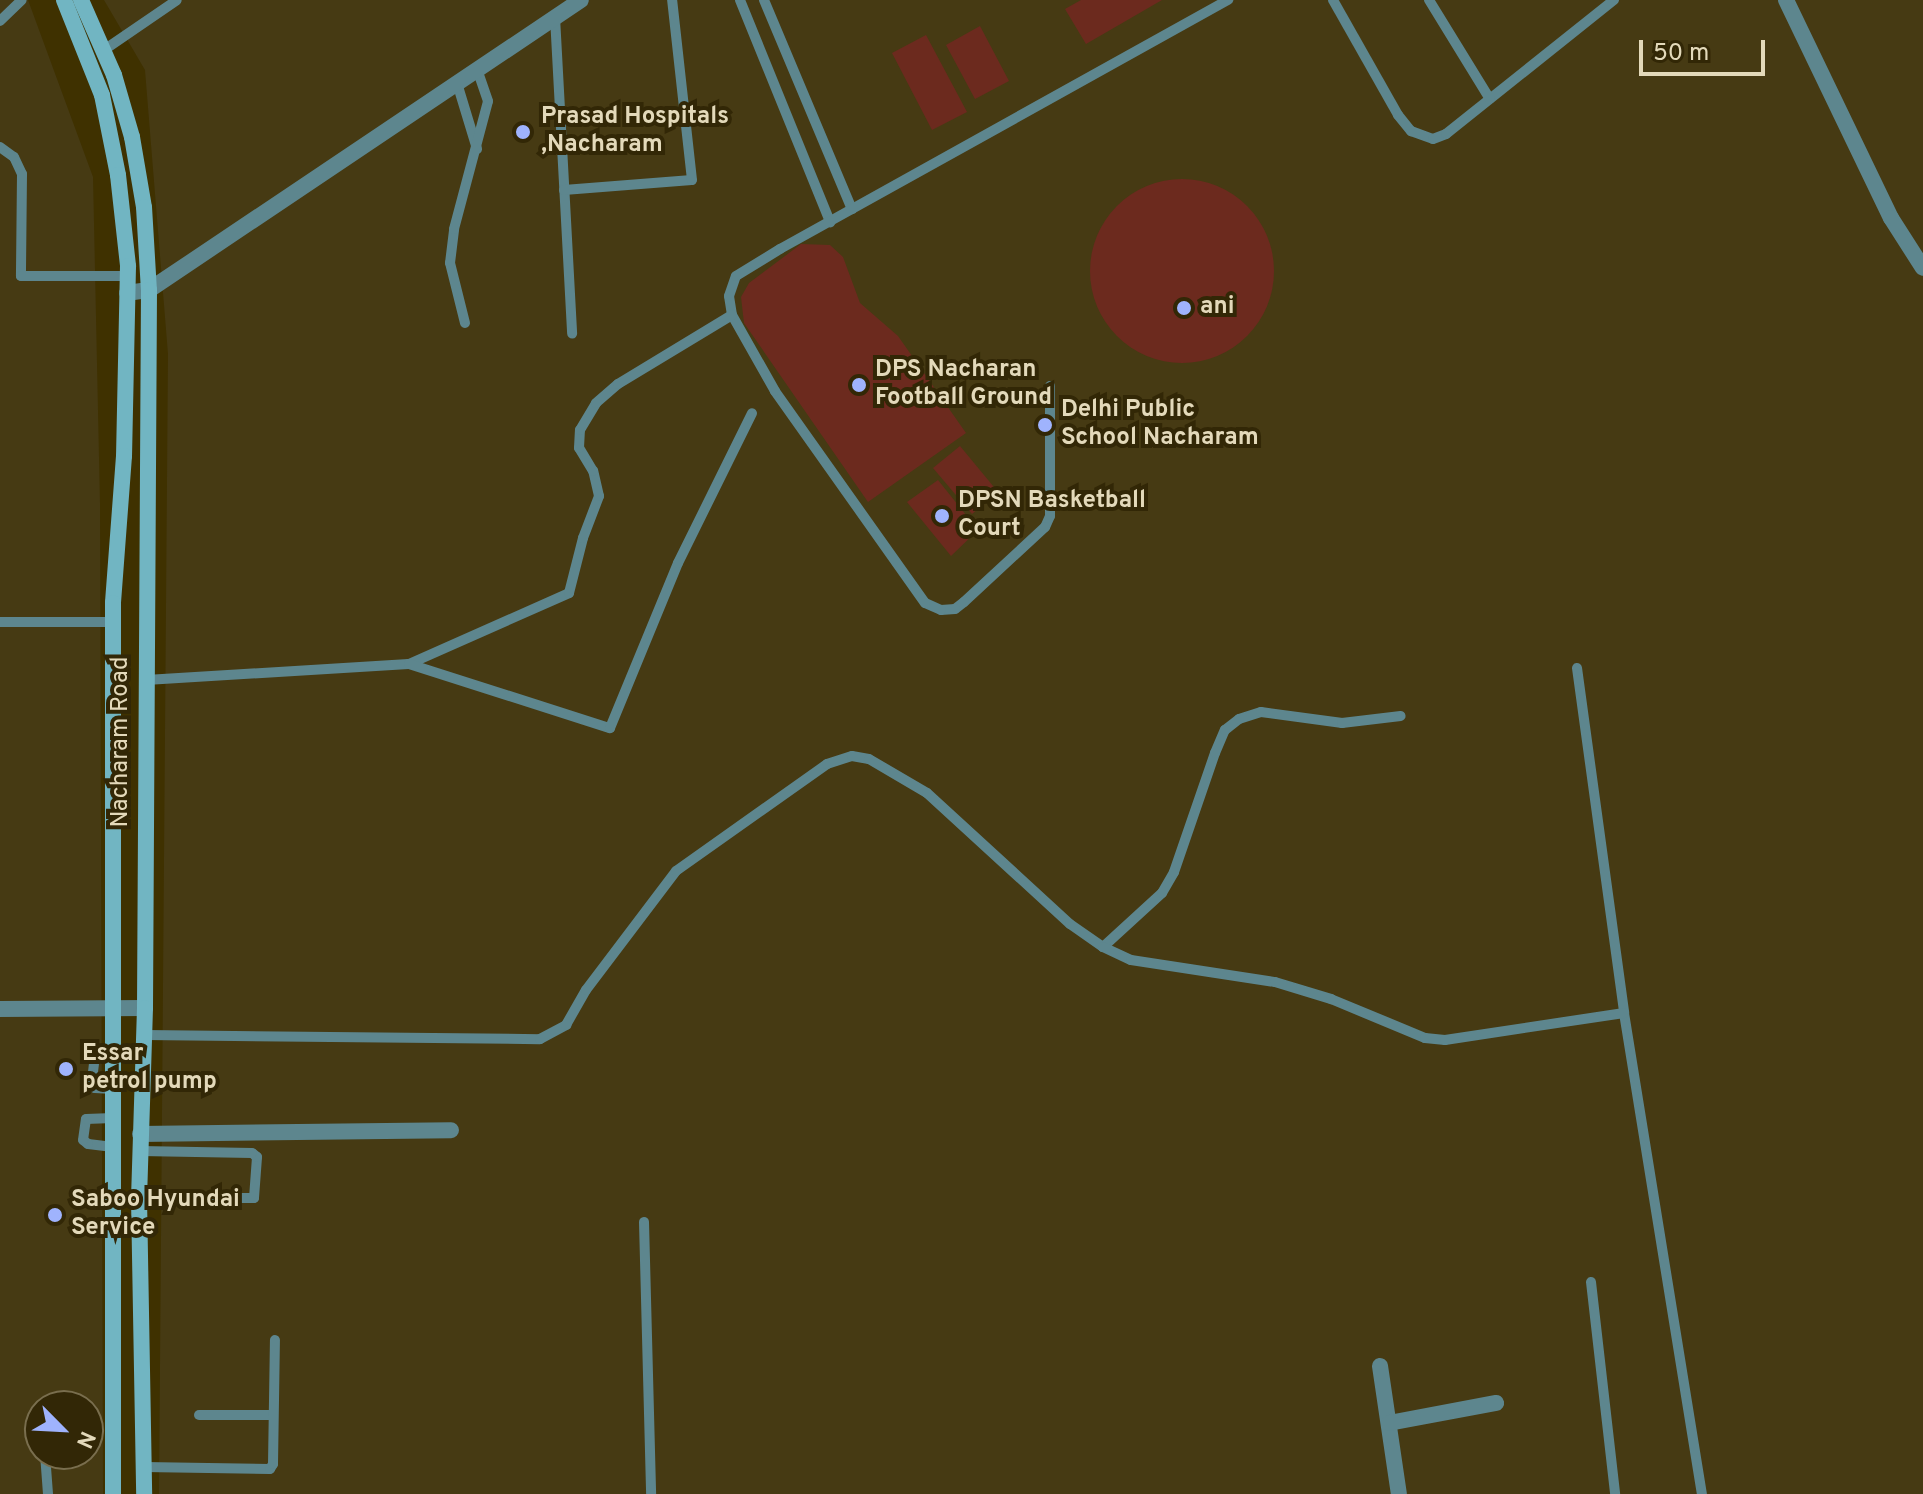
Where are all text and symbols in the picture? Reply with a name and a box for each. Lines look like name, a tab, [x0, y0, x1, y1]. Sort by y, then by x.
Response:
scale bar	[1643, 24, 1769, 74]
text: 50 m	[1653, 39, 1709, 69]
place label: Prasad Hospitals ,Nacharam	[541, 104, 729, 160]
marker: Prasad Hospitals ,Nacharam	[512, 121, 534, 143]
place label: ani	[1200, 294, 1235, 322]
marker: ani	[1175, 299, 1193, 317]
place label: DPS Nacharan Football Ground	[875, 357, 1052, 413]
marker: DPS Nacharan Football Ground	[850, 376, 868, 394]
place label: Delhi Public School Nacharam	[1061, 397, 1259, 453]
marker: Delhi Public School Nacharam	[1036, 416, 1054, 434]
place label: DPSN Basketball Court	[958, 488, 1146, 544]
marker: DPSN Basketball Court	[933, 507, 951, 525]
street label: Nacharam Road	[108, 656, 136, 828]
place label: Essar petrol pump	[82, 1041, 217, 1097]
marker: Essar petrol pump	[57, 1060, 75, 1078]
place label: Saboo Hyundai Service	[71, 1187, 240, 1243]
marker: Saboo Hyundai Service	[46, 1206, 64, 1224]
north arrow	[24, 1390, 104, 1470]
text: N	[69, 1426, 100, 1452]

